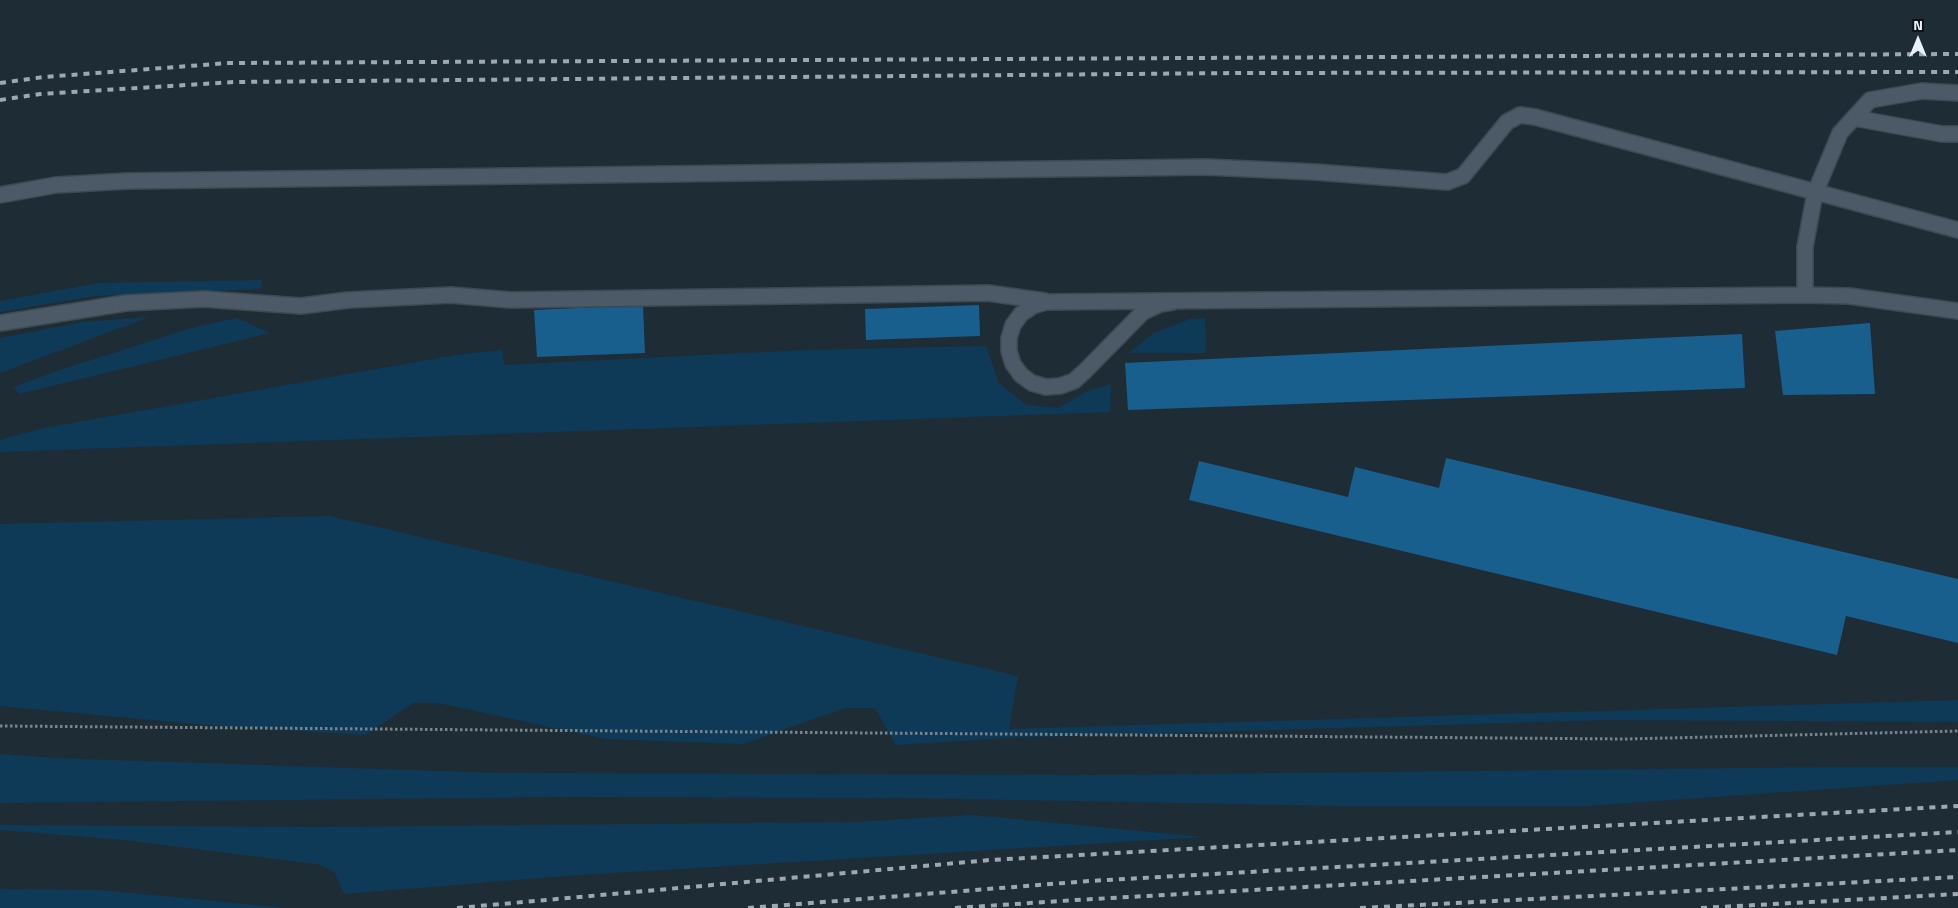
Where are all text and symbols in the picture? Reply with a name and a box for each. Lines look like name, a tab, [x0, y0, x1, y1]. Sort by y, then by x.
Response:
text: N	[1913, 14, 1923, 35]
north arrow	[1893, 15, 1943, 65]

